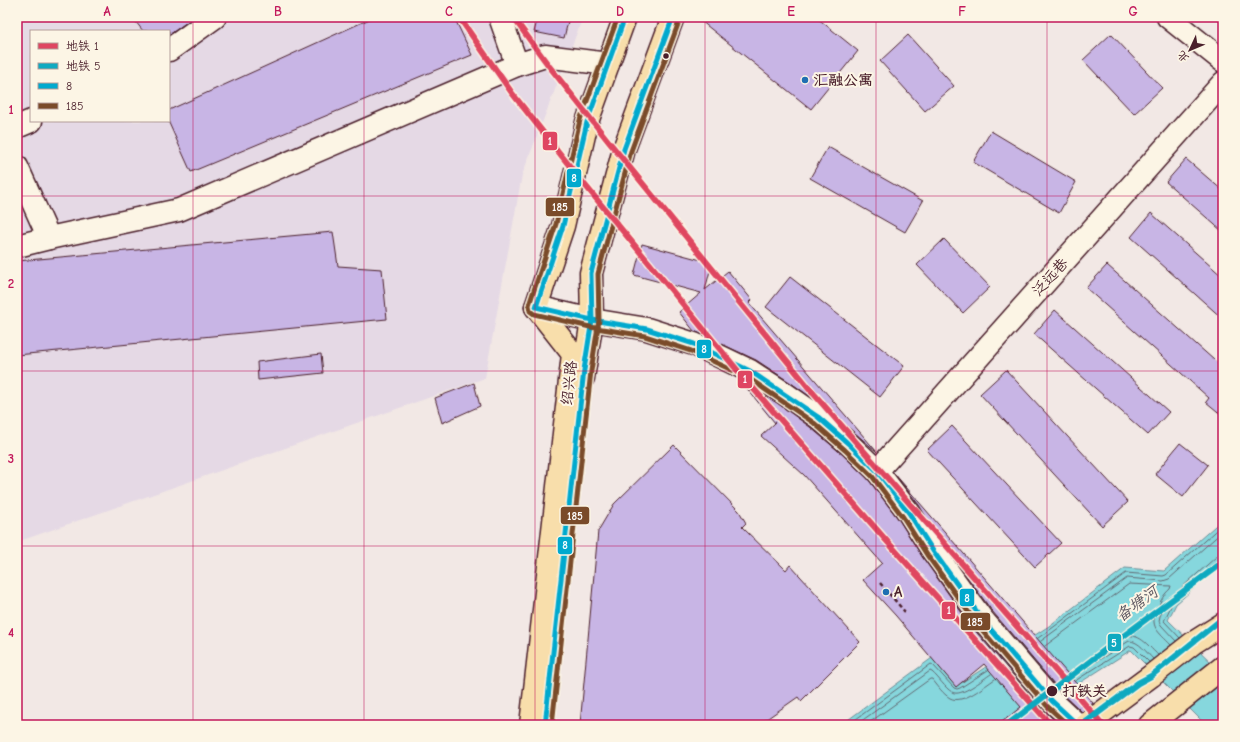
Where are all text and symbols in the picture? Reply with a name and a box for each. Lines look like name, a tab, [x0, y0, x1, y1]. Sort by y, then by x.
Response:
text: A	[103, 4, 111, 19]
text: B	[274, 4, 282, 19]
text: C	[445, 4, 453, 19]
text: D	[616, 4, 624, 19]
text: E	[787, 4, 795, 19]
text: F	[958, 4, 966, 19]
text: G	[1128, 4, 1138, 19]
legend	[30, 30, 170, 122]
north arrow	[1170, 30, 1210, 70]
text: 地铁 1	[66, 39, 99, 53]
text: 北	[1175, 48, 1192, 65]
unlabelled marker	[661, 51, 671, 61]
text: 地铁 5	[66, 59, 101, 73]
place label: 汇融公寓	[813, 71, 873, 89]
marker: 汇融公寓	[800, 75, 810, 85]
text: 8	[66, 79, 72, 93]
text: 185	[66, 99, 83, 113]
text: 1	[8, 102, 14, 117]
line badge: 1	[542, 131, 558, 151]
text: 1	[548, 135, 552, 148]
line badge: 8	[566, 168, 582, 188]
text: 8	[571, 172, 577, 185]
line badge: 185	[545, 197, 575, 217]
text: 185	[552, 201, 568, 214]
street label: 泛远巷	[1028, 254, 1072, 300]
text: 2	[8, 276, 14, 291]
line badge: 8	[696, 339, 712, 359]
text: 8	[701, 343, 707, 356]
street label: 绍兴路	[558, 360, 580, 406]
line badge: 1	[737, 370, 753, 389]
text: 1	[743, 373, 747, 386]
text: 3	[8, 451, 14, 466]
line badge: 185	[560, 506, 590, 525]
text: 185	[567, 510, 583, 523]
line badge: 8	[557, 536, 573, 555]
text: 8	[562, 539, 568, 552]
water label: 备塘河	[1112, 581, 1164, 625]
place label: A	[894, 583, 903, 601]
marker: A	[881, 587, 891, 597]
line badge: 8	[959, 588, 975, 607]
text: 8	[964, 592, 970, 605]
line badge: 1	[941, 601, 956, 620]
text: 1	[947, 604, 951, 617]
line badge: 185	[960, 612, 991, 631]
text: 185	[967, 616, 983, 629]
text: 4	[8, 625, 14, 640]
line badge: 5	[1107, 633, 1122, 652]
text: 5	[1111, 637, 1117, 650]
place label: 打铁关	[1062, 682, 1107, 700]
marker: 打铁关	[1045, 684, 1059, 698]

